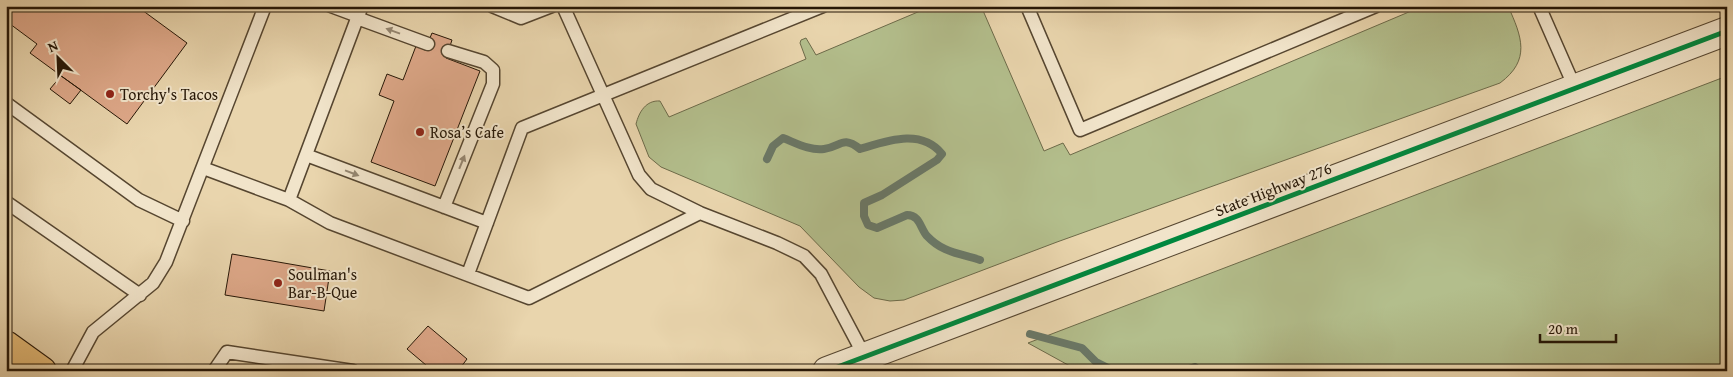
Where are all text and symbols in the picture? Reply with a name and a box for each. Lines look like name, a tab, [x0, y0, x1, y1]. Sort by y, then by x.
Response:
one-way arrow	[385, 27, 400, 34]
north arrow	[32, 32, 82, 82]
text: N	[44, 35, 62, 57]
place label: Torchy's Tacos	[120, 82, 218, 106]
marker: Torchy's Tacos	[104, 88, 116, 100]
place label: Rosa’s Cafe	[430, 120, 504, 144]
marker: Rosa’s Cafe	[414, 126, 426, 138]
one-way arrow	[458, 154, 466, 169]
street label: State Highway 276	[1211, 156, 1335, 222]
one-way arrow	[345, 169, 359, 177]
place label: Soulman's Bar-B-Que	[288, 262, 357, 304]
marker: Soulman's Bar-B-Que	[272, 277, 284, 289]
scale bar	[1540, 312, 1617, 344]
text: 20 m	[1548, 318, 1579, 339]

